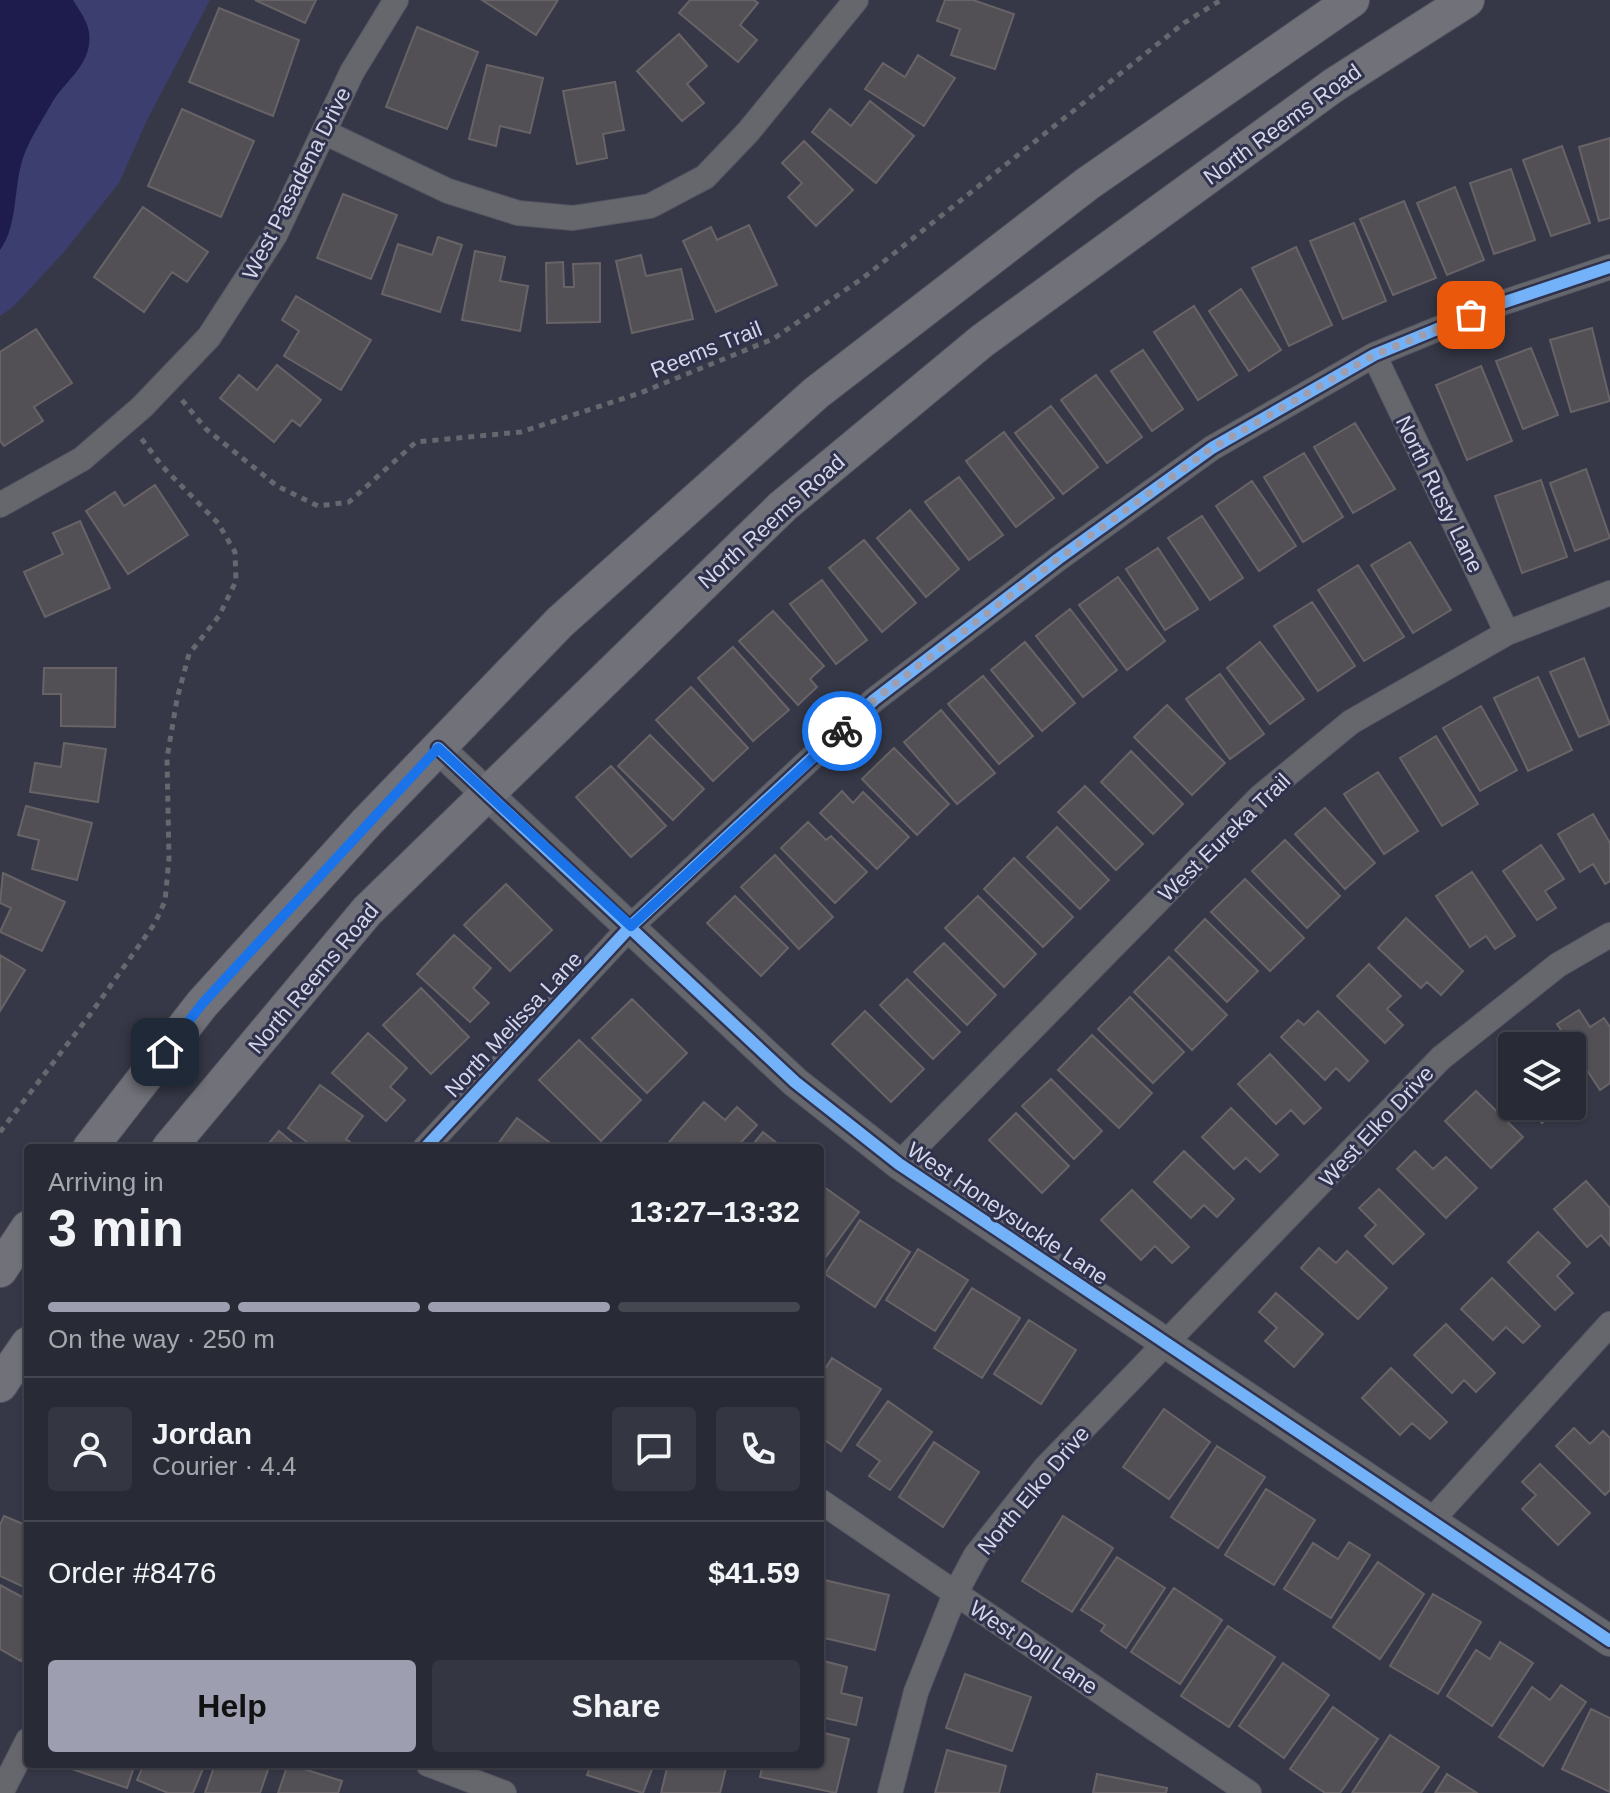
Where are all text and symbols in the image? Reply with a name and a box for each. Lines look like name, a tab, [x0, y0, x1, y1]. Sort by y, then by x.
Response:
street label: North Reems Road	[1199, 59, 1366, 190]
street label: West Pasadena Drive	[237, 83, 356, 284]
pin	[1437, 281, 1505, 349]
icon: bag	[1449, 293, 1493, 337]
street label: Reems Trail	[647, 316, 765, 383]
street label: North Rusty Lane	[1391, 412, 1488, 577]
street label: North Reems Road	[693, 449, 850, 594]
courier	[802, 691, 882, 771]
icon: bike	[820, 709, 864, 753]
street label: West Eureka Trail	[1153, 768, 1295, 907]
street label: North Reems Road	[243, 898, 383, 1058]
street label: North Melissa Lane	[440, 947, 587, 1102]
pin	[131, 1018, 199, 1086]
icon: home	[143, 1030, 187, 1074]
map controls	[1498, 1032, 1586, 1120]
button: layers	[1498, 1032, 1586, 1120]
street label: West Elko Drive	[1314, 1061, 1439, 1192]
street label: West Honeysuckle Lane	[903, 1137, 1113, 1290]
text: Arriving in	[48, 1167, 164, 1197]
text: 13:27–13:32	[630, 1195, 800, 1228]
text: 3 min	[48, 1199, 184, 1257]
text: On the way · 250 m	[48, 1324, 275, 1354]
button: person	[48, 1407, 132, 1491]
button: chat	[612, 1407, 696, 1491]
button: phone	[716, 1407, 800, 1491]
text: Jordan	[152, 1417, 252, 1450]
street label: North Elko Drive	[972, 1421, 1094, 1560]
text: Courier · 4.4	[152, 1451, 297, 1481]
text: Order #8476	[48, 1556, 216, 1589]
text: $41.59	[708, 1556, 800, 1589]
street label: West Doll Lane	[965, 1595, 1102, 1699]
button: Help	[48, 1660, 416, 1752]
button: Share	[432, 1660, 800, 1752]

